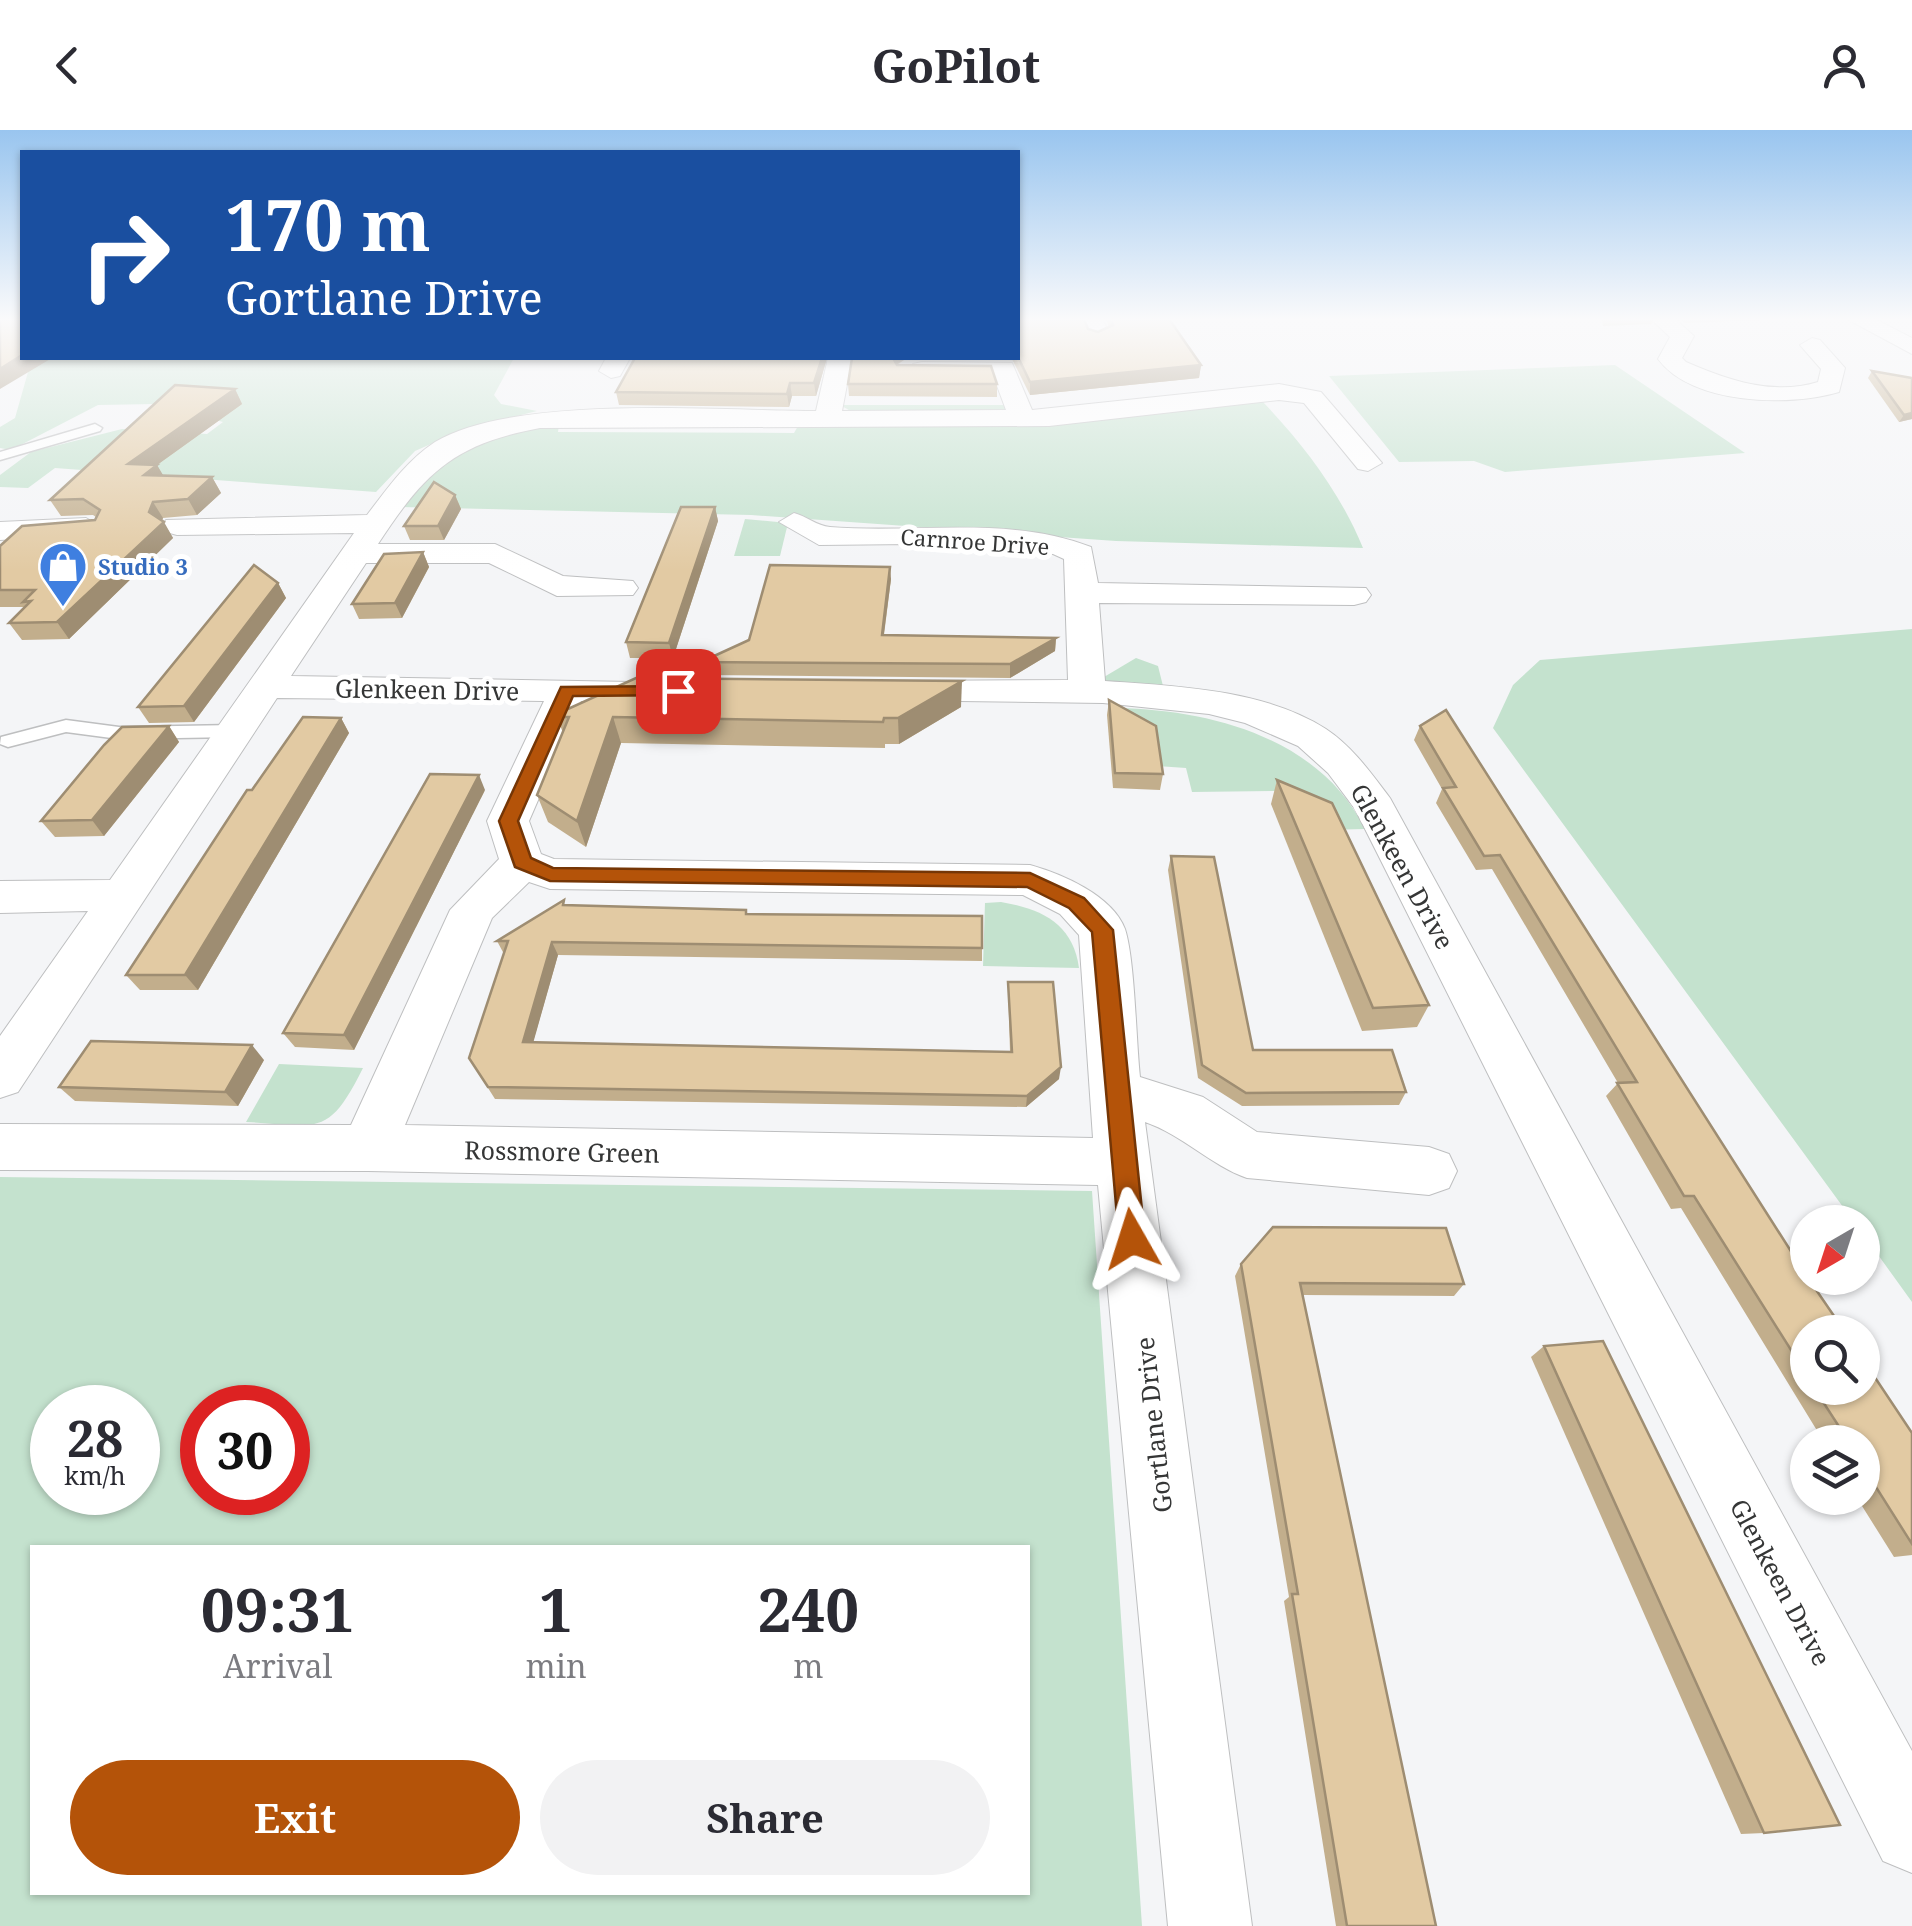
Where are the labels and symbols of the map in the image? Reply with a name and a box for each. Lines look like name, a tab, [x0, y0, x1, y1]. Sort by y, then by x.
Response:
street label: Carnroe Drive	[900, 521, 1050, 561]
shop icon: Studio 3	[37, 540, 89, 608]
place label: Studio 3	[98, 551, 188, 581]
pin	[636, 649, 721, 734]
street label: Glenkeen Drive	[335, 670, 519, 708]
street label: Glenkeen Drive	[1343, 777, 1463, 955]
street label: Rossmore Green	[464, 1132, 660, 1170]
position arrow	[1080, 1187, 1184, 1291]
north arrow	[1790, 1205, 1880, 1295]
street label: Gortlane Drive	[1127, 1335, 1179, 1515]
speed limit sign: 30	[180, 1385, 310, 1515]
street label: Glenkeen Drive	[1723, 1493, 1839, 1671]

